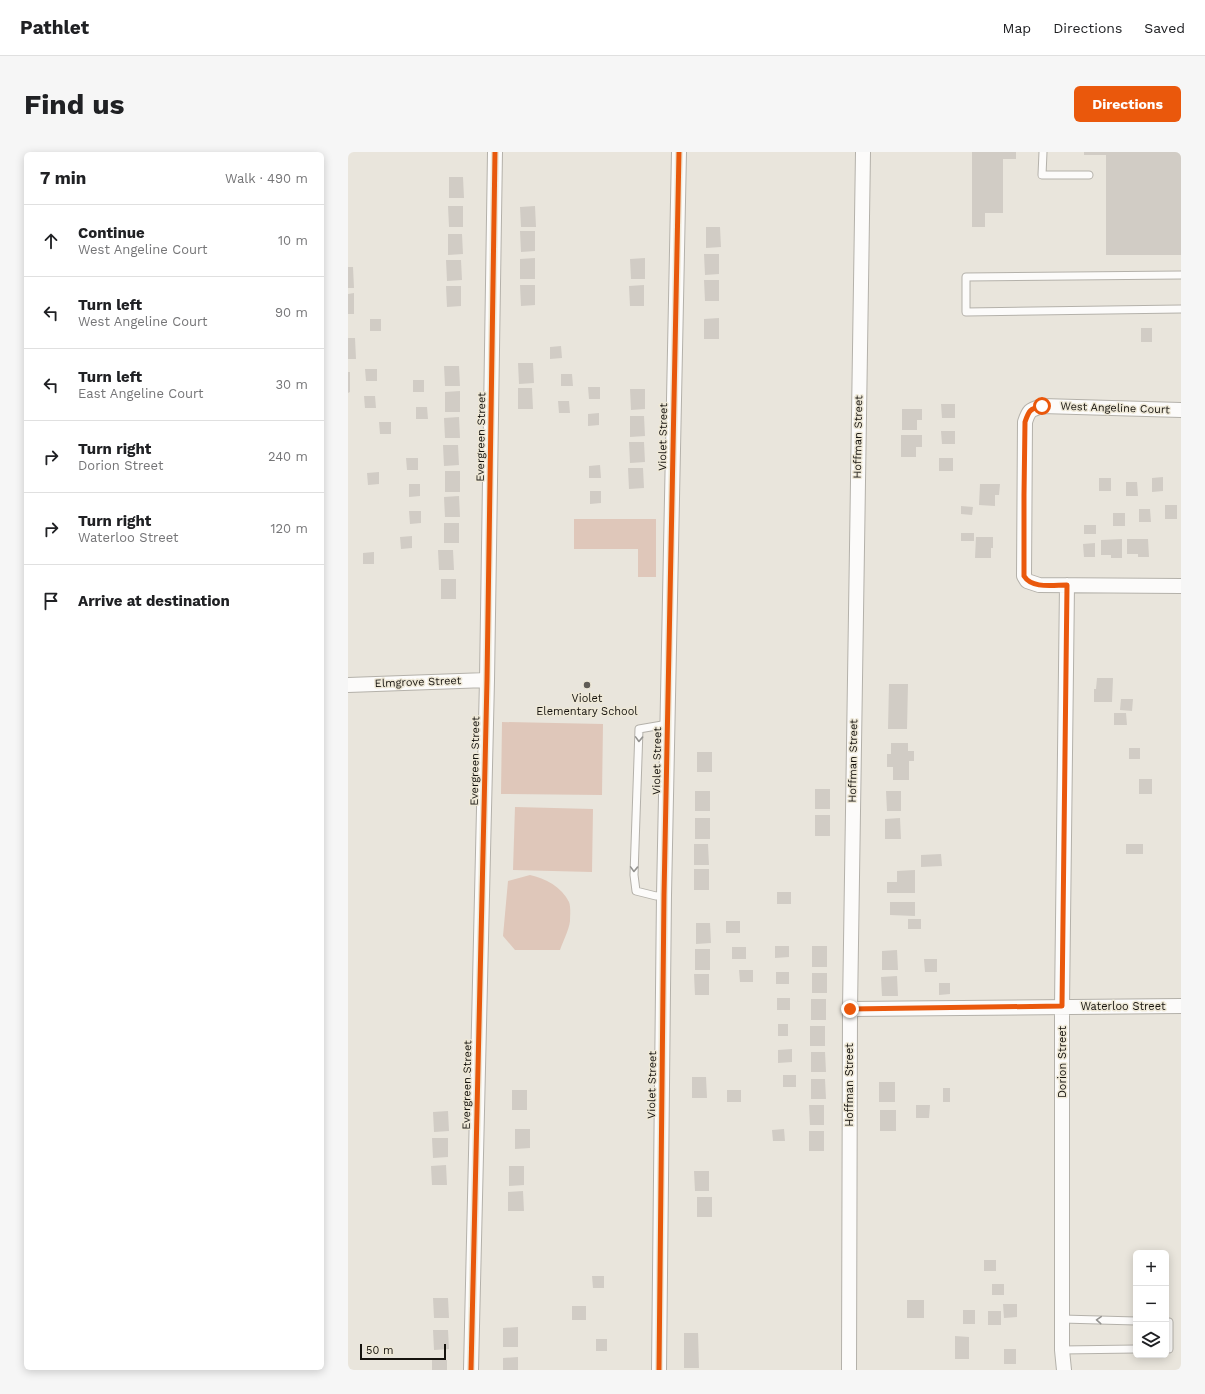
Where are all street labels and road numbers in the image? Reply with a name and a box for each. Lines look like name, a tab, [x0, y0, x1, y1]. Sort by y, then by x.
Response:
street label: Evergreen Street	[474, 392, 488, 482]
street label: Hoffman Street	[851, 395, 865, 479]
street label: West Angeline Court	[1060, 400, 1170, 416]
street label: Violet Street	[656, 403, 670, 471]
street label: Elmgrove Street	[375, 674, 462, 690]
street label: Evergreen Street	[468, 716, 482, 806]
street label: Hoffman Street	[846, 719, 860, 803]
street label: Violet Street	[650, 727, 664, 795]
street label: Waterloo Street	[1080, 1000, 1166, 1013]
street label: Dorion Street	[1056, 1026, 1069, 1098]
street label: Evergreen Street	[460, 1040, 474, 1130]
street label: Hoffman Street	[843, 1043, 856, 1127]
street label: Violet Street	[645, 1051, 659, 1119]

